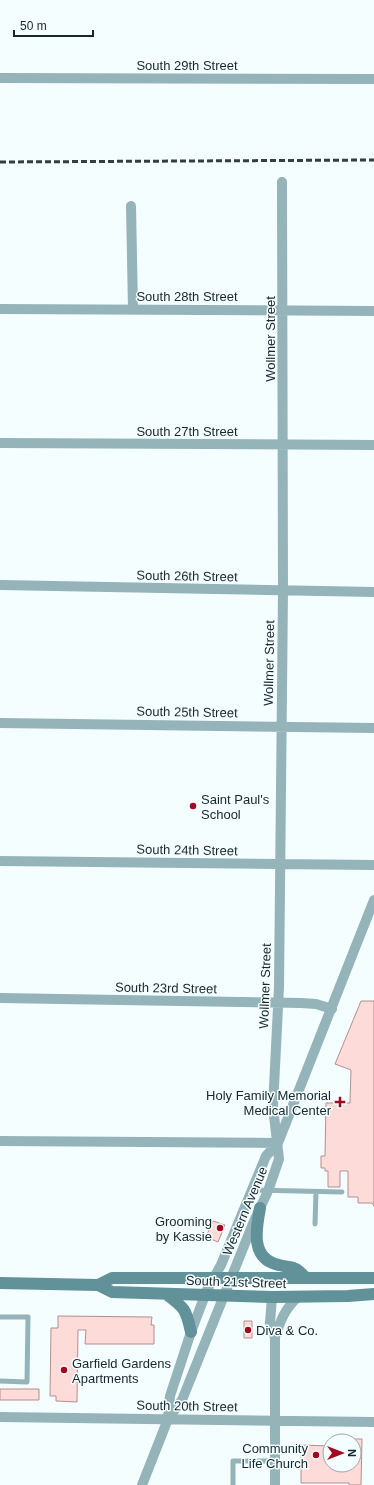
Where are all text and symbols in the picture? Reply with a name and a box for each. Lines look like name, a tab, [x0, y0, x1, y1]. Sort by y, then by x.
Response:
scale bar	[14, 12, 93, 38]
text: 50 m	[20, 19, 47, 33]
street label: South 29th Street	[136, 58, 238, 73]
street label: South 28th Street	[136, 289, 238, 304]
street label: Wollmer Street	[263, 296, 278, 382]
street label: South 27th Street	[136, 424, 238, 439]
street label: South 26th Street	[136, 568, 238, 584]
street label: Wollmer Street	[261, 620, 277, 706]
street label: South 25th Street	[136, 704, 238, 720]
place label: Saint Paul's School	[201, 792, 270, 822]
marker: Saint Paul's School	[188, 801, 198, 811]
street label: South 24th Street	[136, 842, 238, 858]
street label: Wollmer Street	[256, 943, 274, 1029]
street label: South 23rd Street	[115, 980, 217, 996]
place label: Holy Family Memorial Medical Center	[206, 1088, 332, 1118]
marker: Holy Family Memorial Medical Center	[334, 1096, 346, 1108]
street label: Western Avenue	[220, 1164, 270, 1258]
place label: Grooming by Kassie	[155, 1214, 212, 1244]
marker: Grooming by Kassie	[215, 1223, 225, 1233]
street label: South 21st Street	[186, 1273, 287, 1291]
place label: Diva & Co.	[256, 1323, 318, 1338]
marker: Diva & Co.	[243, 1325, 253, 1335]
place label: Garfield Gardens Apartments	[72, 1356, 171, 1386]
marker: Garfield Gardens Apartments	[59, 1365, 69, 1375]
street label: South 20th Street	[136, 1398, 238, 1414]
north arrow	[322, 1433, 362, 1473]
place label: Community Life Church	[242, 1441, 308, 1471]
text: N	[346, 1449, 358, 1457]
marker: Community Life Church	[311, 1450, 321, 1460]

